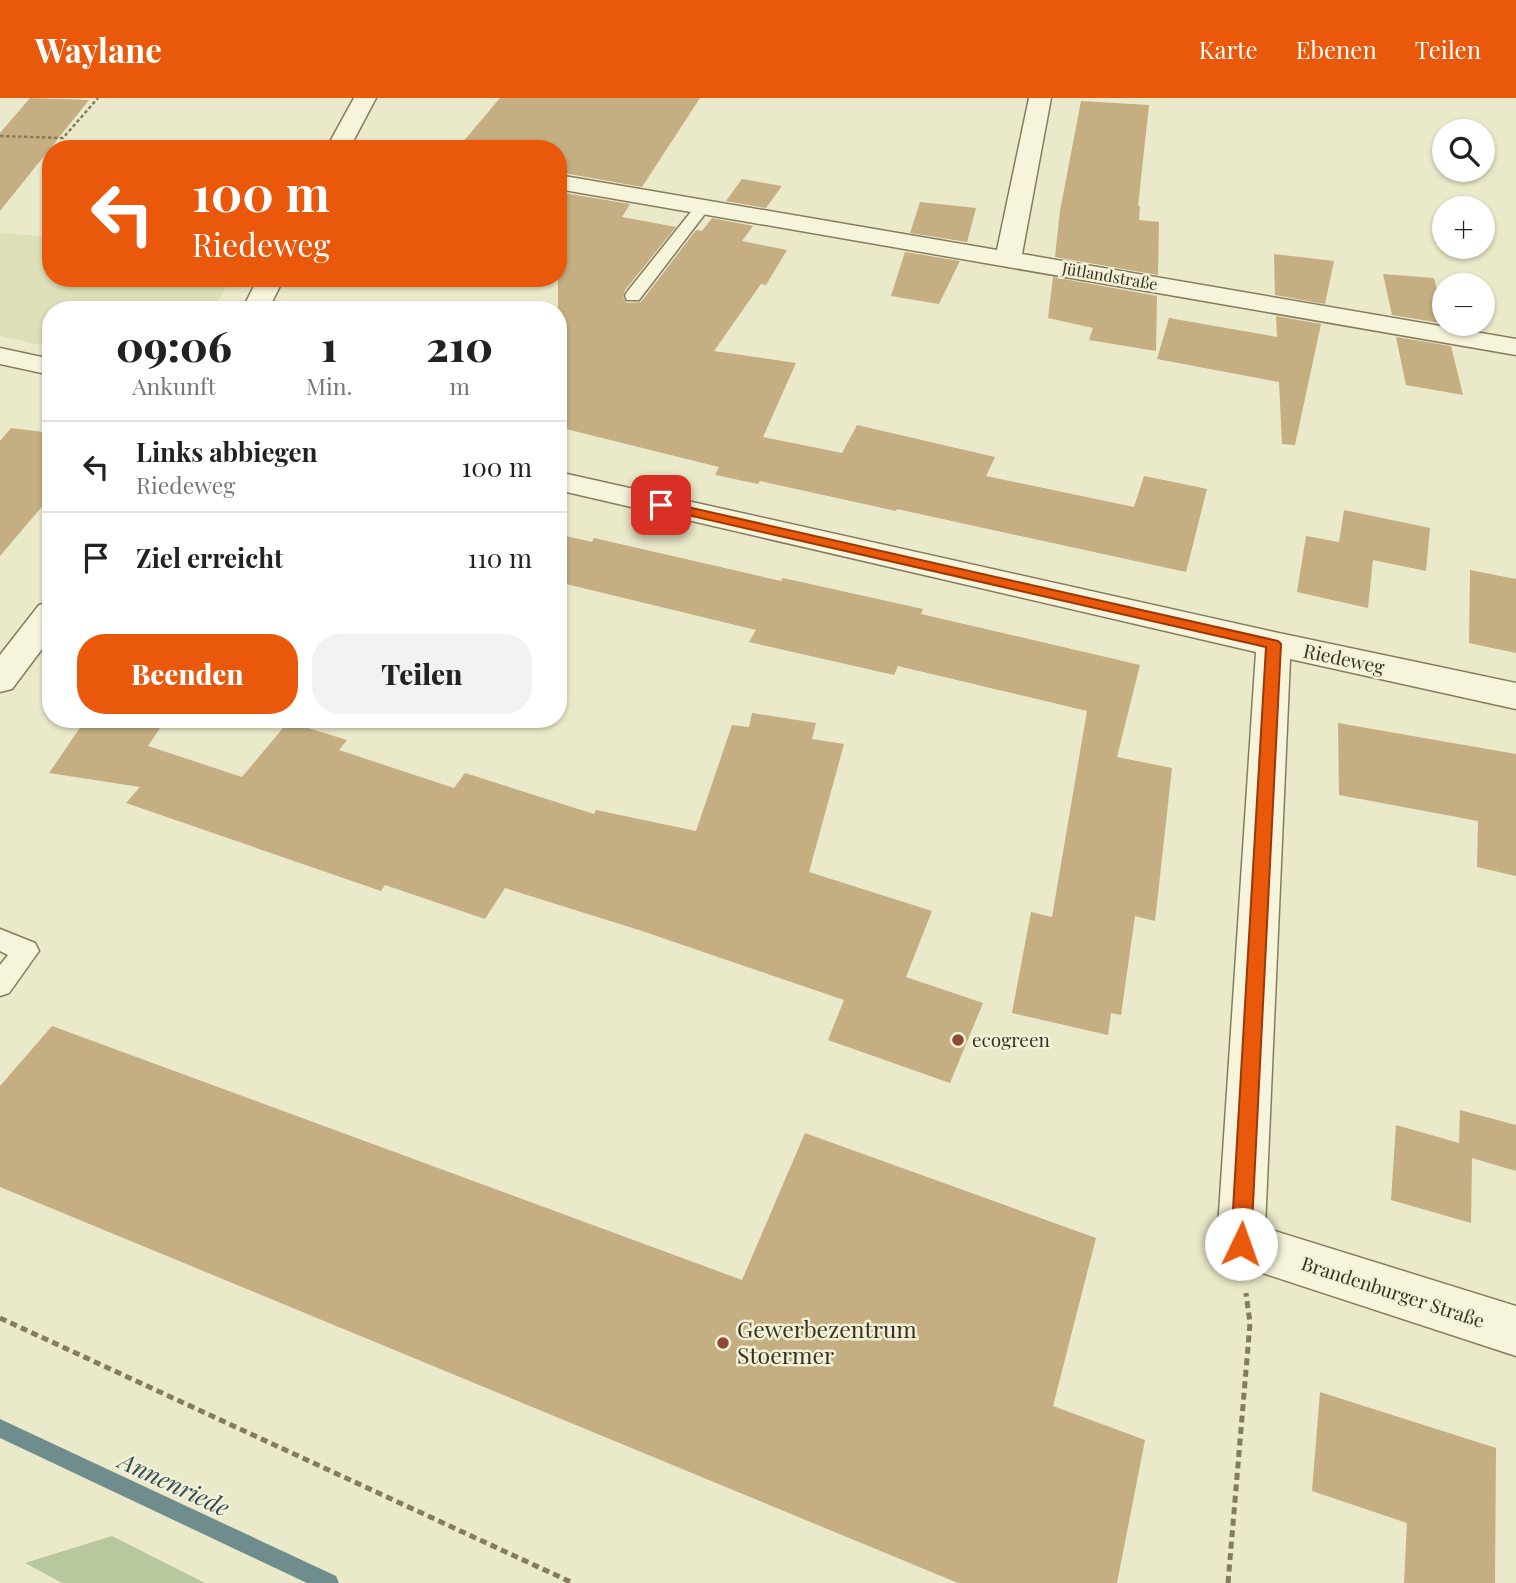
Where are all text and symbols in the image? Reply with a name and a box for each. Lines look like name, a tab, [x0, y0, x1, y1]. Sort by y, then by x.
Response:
text: Waylane	[35, 27, 162, 71]
text: Karte	[1199, 33, 1258, 65]
text: Ebenen	[1296, 33, 1377, 65]
text: Teilen	[1415, 33, 1481, 65]
map controls	[1432, 119, 1495, 336]
button: search	[1432, 119, 1495, 182]
text: 100 m	[192, 159, 330, 224]
icon: left	[77, 168, 168, 259]
button: +	[1432, 196, 1495, 259]
text: Riedeweg	[192, 222, 330, 265]
street label: Jütlandstraße	[1060, 257, 1160, 294]
button: −	[1432, 273, 1495, 336]
text: 09:06	[116, 317, 232, 373]
text: 1	[321, 317, 337, 373]
text: 210	[426, 317, 493, 373]
text: Ankunft	[132, 370, 216, 401]
text: Min.	[306, 370, 352, 401]
text: m	[449, 370, 470, 401]
text: Links abbiegen	[136, 434, 317, 469]
icon: left	[77, 448, 115, 486]
text: 100 m	[462, 449, 532, 484]
text: Riedeweg	[136, 469, 235, 500]
pin	[631, 475, 691, 535]
icon: arrive	[642, 486, 680, 524]
icon: arrive	[77, 539, 115, 577]
text: Ziel erreicht	[136, 540, 283, 575]
text: 110 m	[468, 540, 532, 575]
button: Beenden	[77, 634, 298, 714]
button: Teilen	[312, 634, 532, 714]
street label: Riedeweg	[1301, 637, 1387, 679]
place label: ecogreen	[972, 1026, 1051, 1052]
marker: ecogreen	[950, 1032, 966, 1048]
position arrow	[1204, 1207, 1278, 1281]
street label: Brandenburger Straße	[1298, 1249, 1488, 1333]
place label: Gewerbezentrum Stoermer	[737, 1313, 917, 1370]
marker: Gewerbezentrum Stoermer	[715, 1335, 731, 1351]
water label: Annenriede	[112, 1442, 235, 1523]

